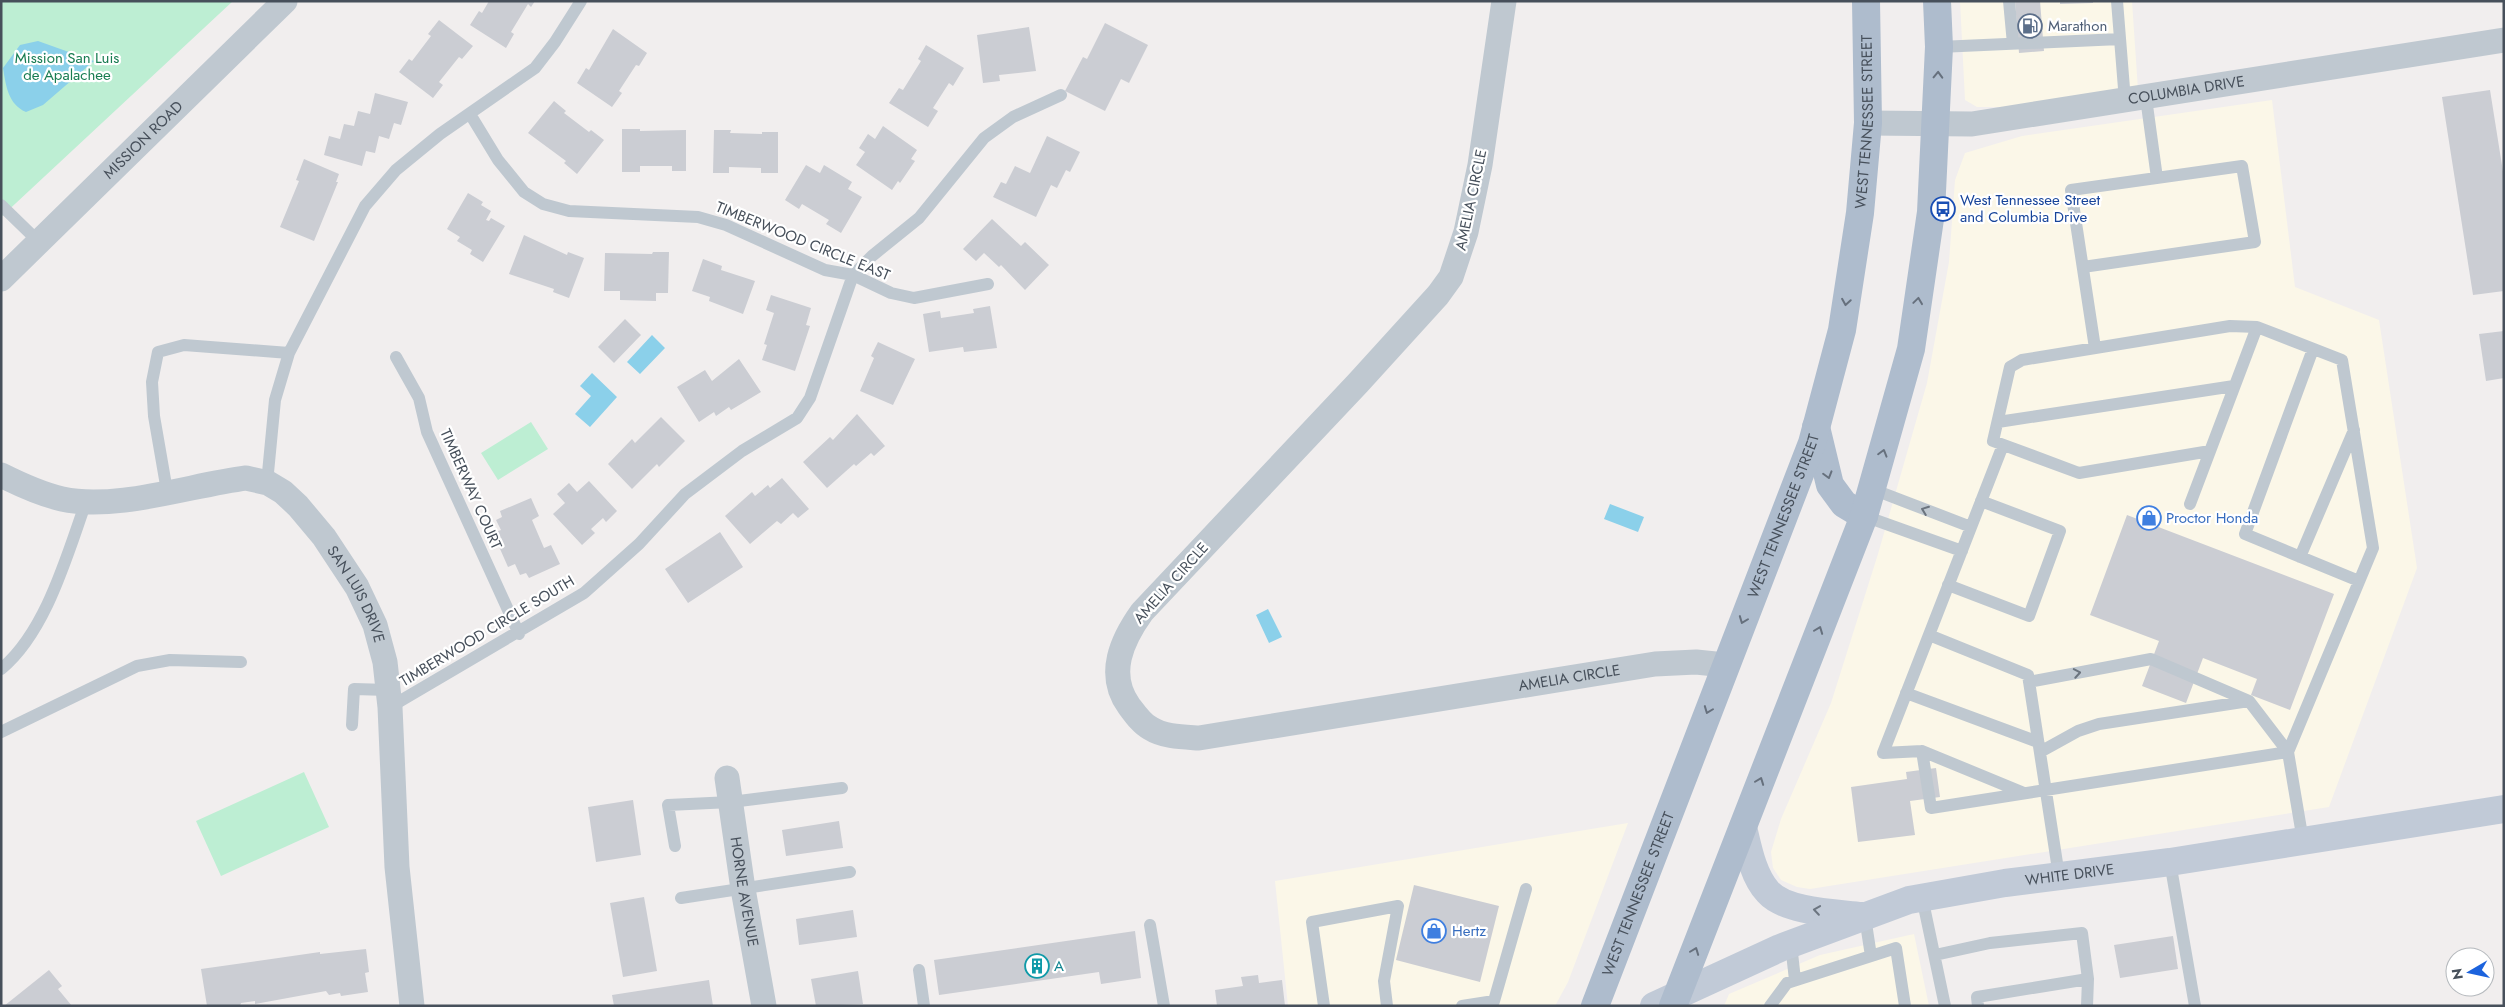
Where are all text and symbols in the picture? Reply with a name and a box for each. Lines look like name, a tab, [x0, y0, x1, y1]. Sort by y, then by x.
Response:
fuel station icon: Marathon	[2017, 13, 2043, 39]
place label: Marathon	[2048, 15, 2107, 37]
street label: WEST TENNESSEE STREET	[1849, 35, 1879, 210]
park label: Mission San Luis de Apalachee	[15, 47, 119, 86]
street label: COLUMBIA DRIVE	[2127, 70, 2246, 110]
one-way arrow	[1933, 71, 1944, 79]
street label: MISSION ROAD	[98, 96, 188, 184]
street label: AMELIA CIRCLE	[1450, 147, 1492, 253]
place label: West Tennessee Street and Columbia Drive	[1960, 189, 2100, 228]
street label: TIMBERWOOD CIRCLE EAST	[712, 196, 894, 286]
bus stop icon: West Tennessee Street and Columbia Drive	[1930, 196, 1956, 222]
one-way arrow	[1912, 296, 1923, 304]
one-way arrow	[1841, 299, 1852, 307]
street label: TIMBERWAY COURT	[435, 425, 507, 553]
street label: WEST TENNESSEE STREET	[1742, 432, 1825, 601]
one-way arrow	[1877, 449, 1887, 457]
one-way arrow	[1822, 470, 1832, 478]
one-way arrow	[1921, 505, 1930, 516]
shop icon: Proctor Honda	[2136, 505, 2162, 531]
place label: Proctor Honda	[2166, 507, 2258, 529]
street label: AMELIA CIRCLE	[1128, 537, 1214, 629]
street label: SAN LUIS DRIVE	[322, 541, 390, 645]
street label: TIMBERWOOD CIRCLE SOUTH	[396, 570, 578, 692]
one-way arrow	[1739, 615, 1749, 624]
one-way arrow	[1813, 626, 1823, 635]
street label: AMELIA CIRCLE	[1517, 659, 1622, 697]
one-way arrow	[2073, 668, 2081, 679]
one-way arrow	[1704, 706, 1714, 714]
one-way arrow	[1755, 778, 1765, 786]
street label: WEST TENNESSEE STREET	[1597, 809, 1680, 979]
street label: HORNE AVENUE	[725, 835, 764, 949]
street label: WHITE DRIVE	[2024, 858, 2115, 891]
one-way arrow	[1812, 905, 1820, 916]
shop icon: Hertz	[1421, 918, 1447, 944]
place label: Hertz	[1452, 920, 1486, 942]
one-way arrow	[1689, 947, 1699, 955]
north arrow	[2445, 947, 2495, 997]
building icon: A	[1024, 953, 1050, 979]
place label: A	[1054, 955, 1064, 977]
text: N	[2446, 967, 2468, 981]

